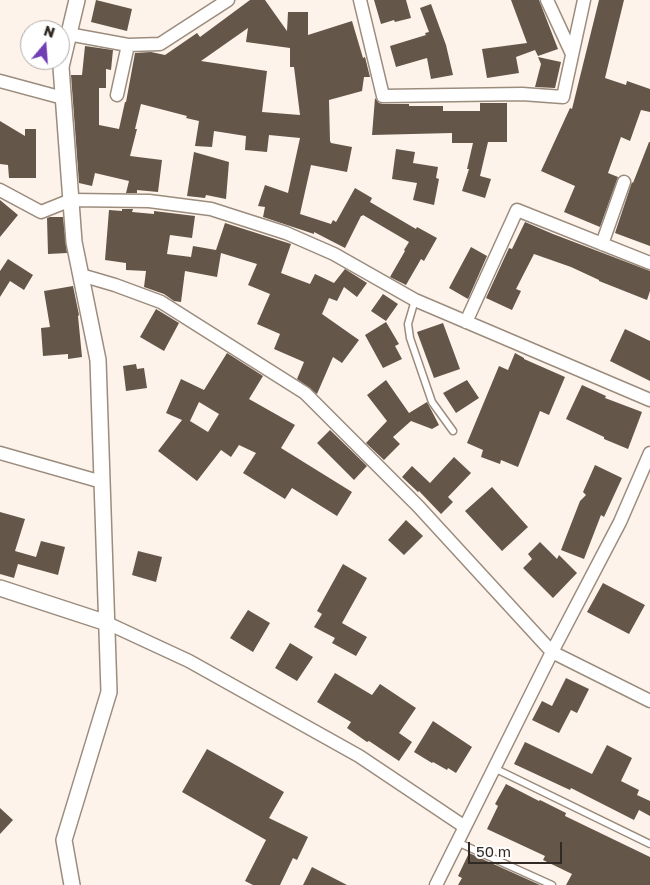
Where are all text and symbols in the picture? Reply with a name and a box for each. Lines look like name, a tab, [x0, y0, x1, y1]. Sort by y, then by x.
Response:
north arrow	[20, 20, 70, 70]
text: N	[42, 21, 57, 41]
scale bar	[470, 832, 564, 864]
text: 50 m	[476, 842, 511, 860]

